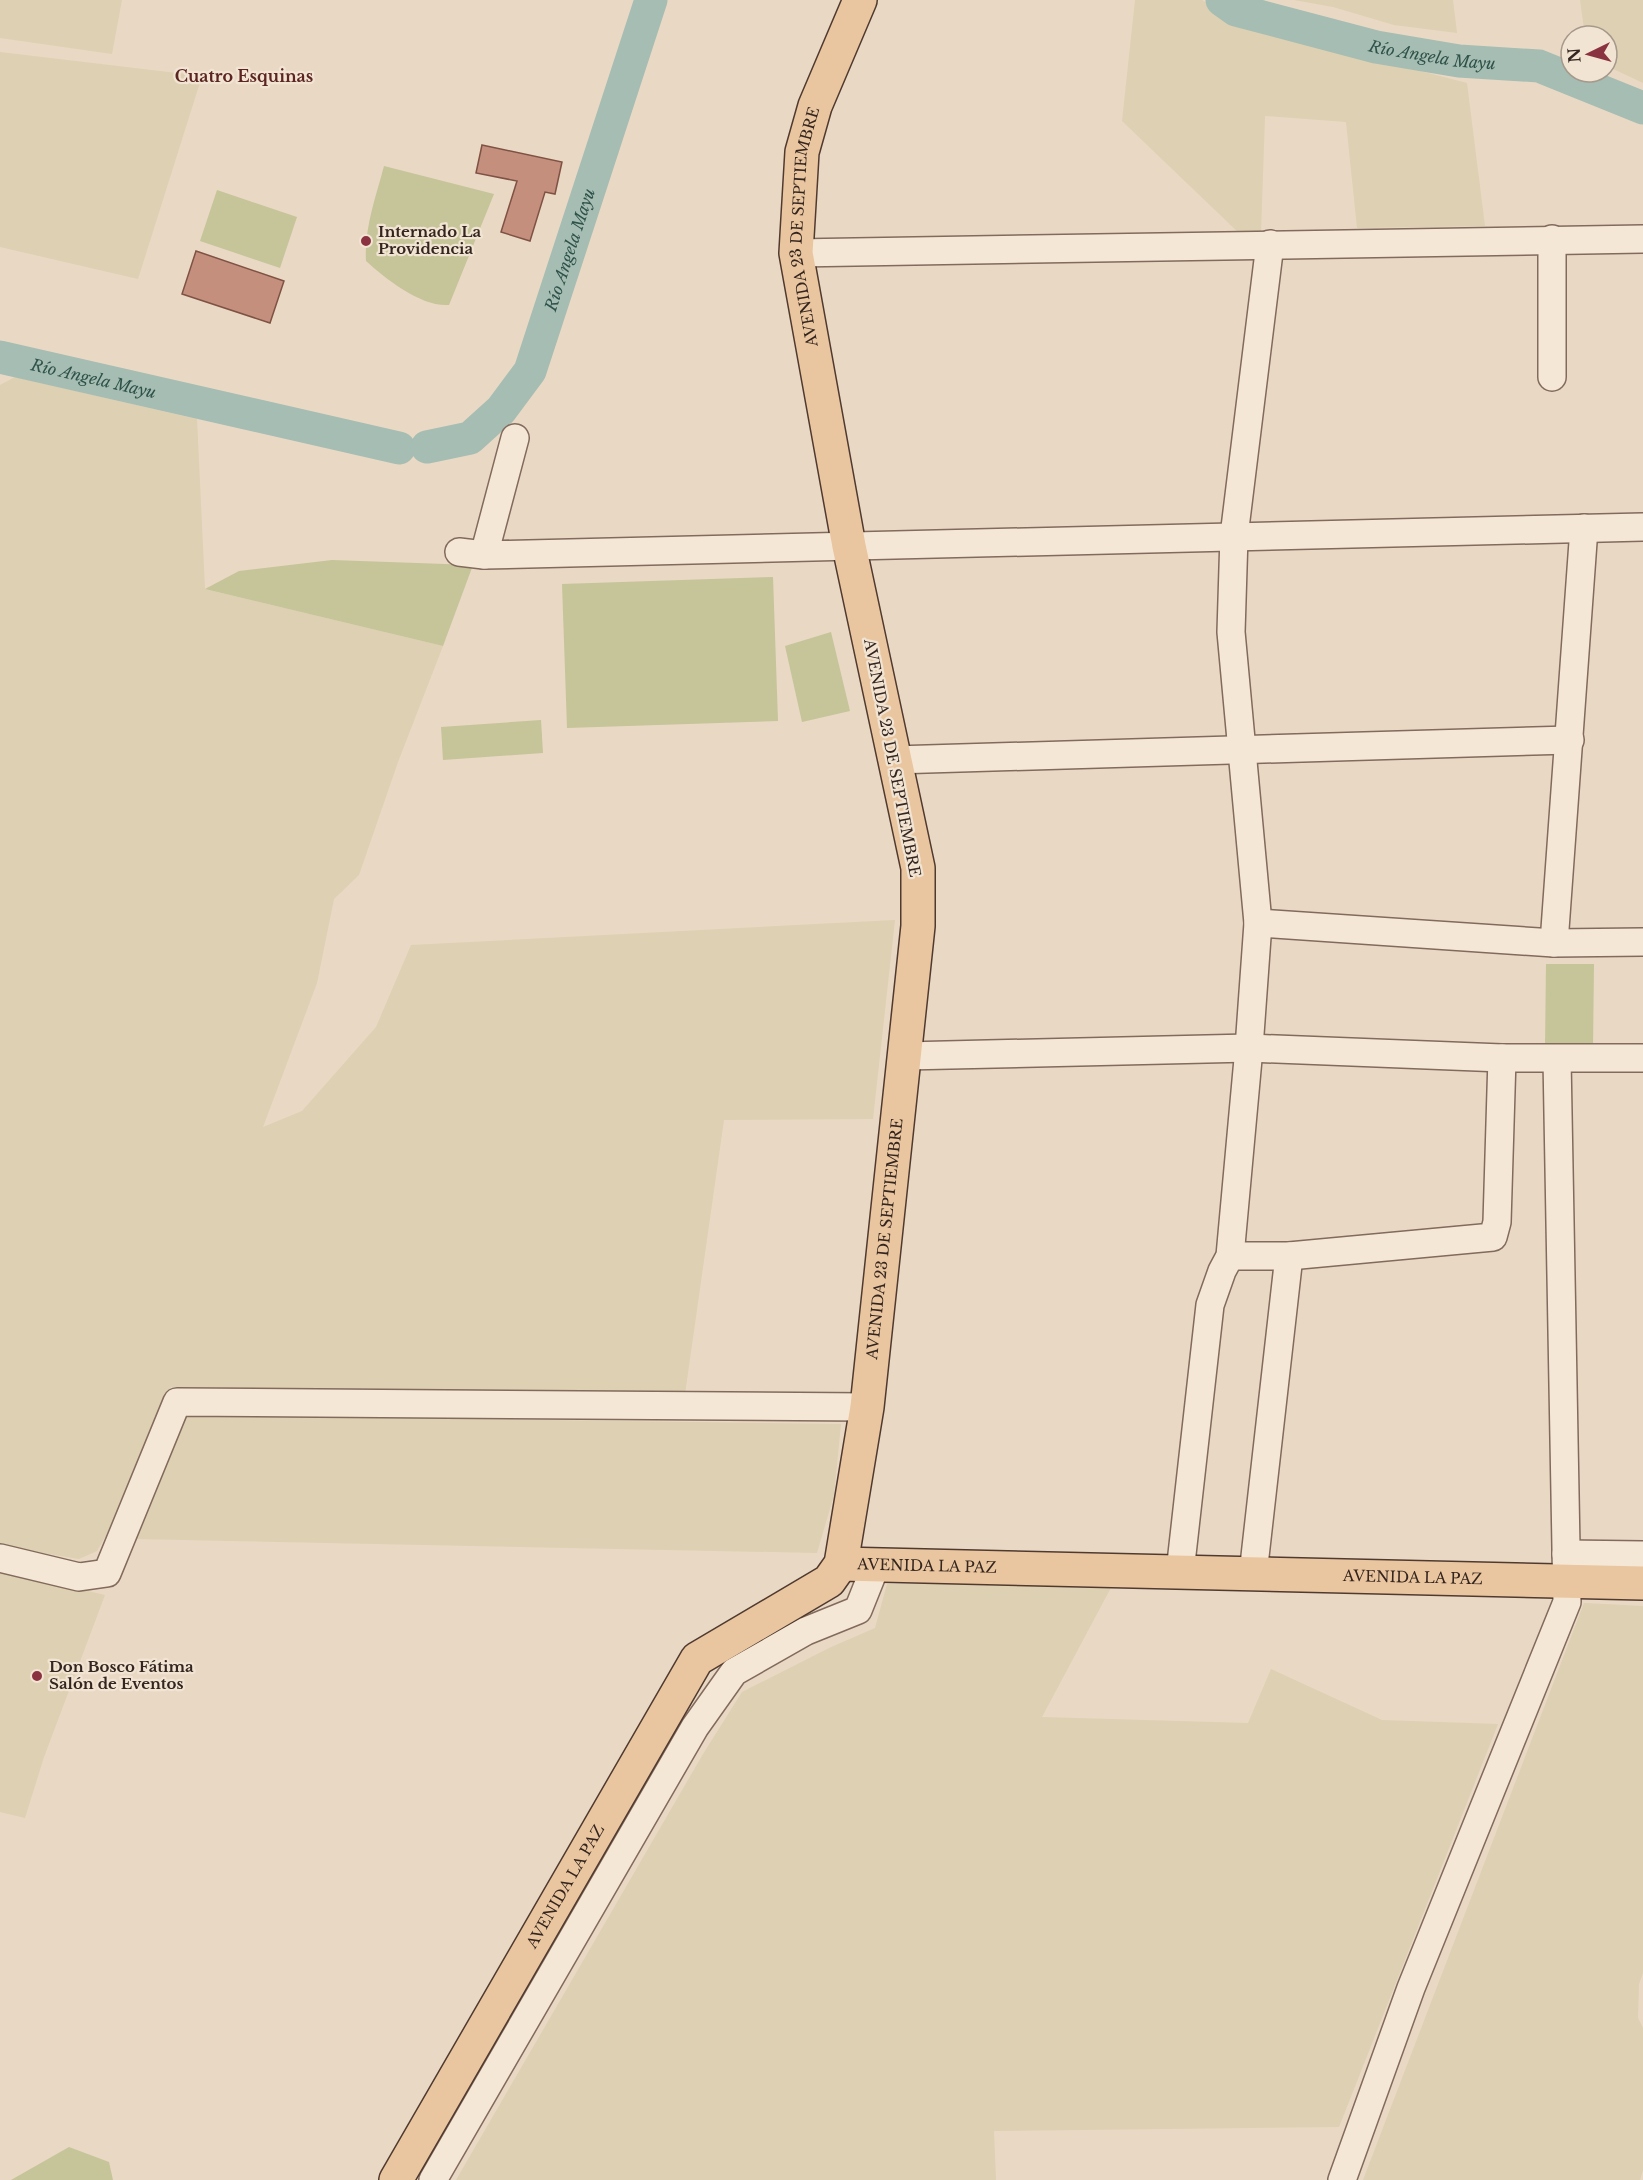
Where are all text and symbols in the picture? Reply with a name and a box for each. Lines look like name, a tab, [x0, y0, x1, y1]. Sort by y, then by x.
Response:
north arrow	[1559, 24, 1619, 84]
water label: Río Angela Mayu	[1366, 35, 1496, 73]
text: N	[1563, 47, 1585, 64]
district label: Cuatro Esquinas	[175, 66, 313, 86]
street label: AVENIDA 23 DE SEPTIEMBRE	[785, 105, 823, 349]
water label: Río Angela Mayu	[540, 186, 599, 314]
place label: Internado La Providencia	[378, 222, 481, 258]
marker: Internado La Providencia	[359, 234, 373, 248]
water label: Río Angela Mayu	[28, 354, 158, 402]
street label: AVENIDA 23 DE SEPTIEMBRE	[860, 636, 925, 879]
street label: AVENIDA 23 DE SEPTIEMBRE	[862, 1117, 907, 1362]
street label: AVENIDA LA PAZ	[856, 1554, 997, 1577]
street label: AVENIDA LA PAZ	[1342, 1566, 1483, 1588]
place label: Don Bosco Fátima Salón de Eventos	[49, 1657, 194, 1693]
marker: Don Bosco Fátima Salón de Eventos	[30, 1669, 44, 1683]
street label: AVENIDA LA PAZ	[521, 1821, 608, 1952]

